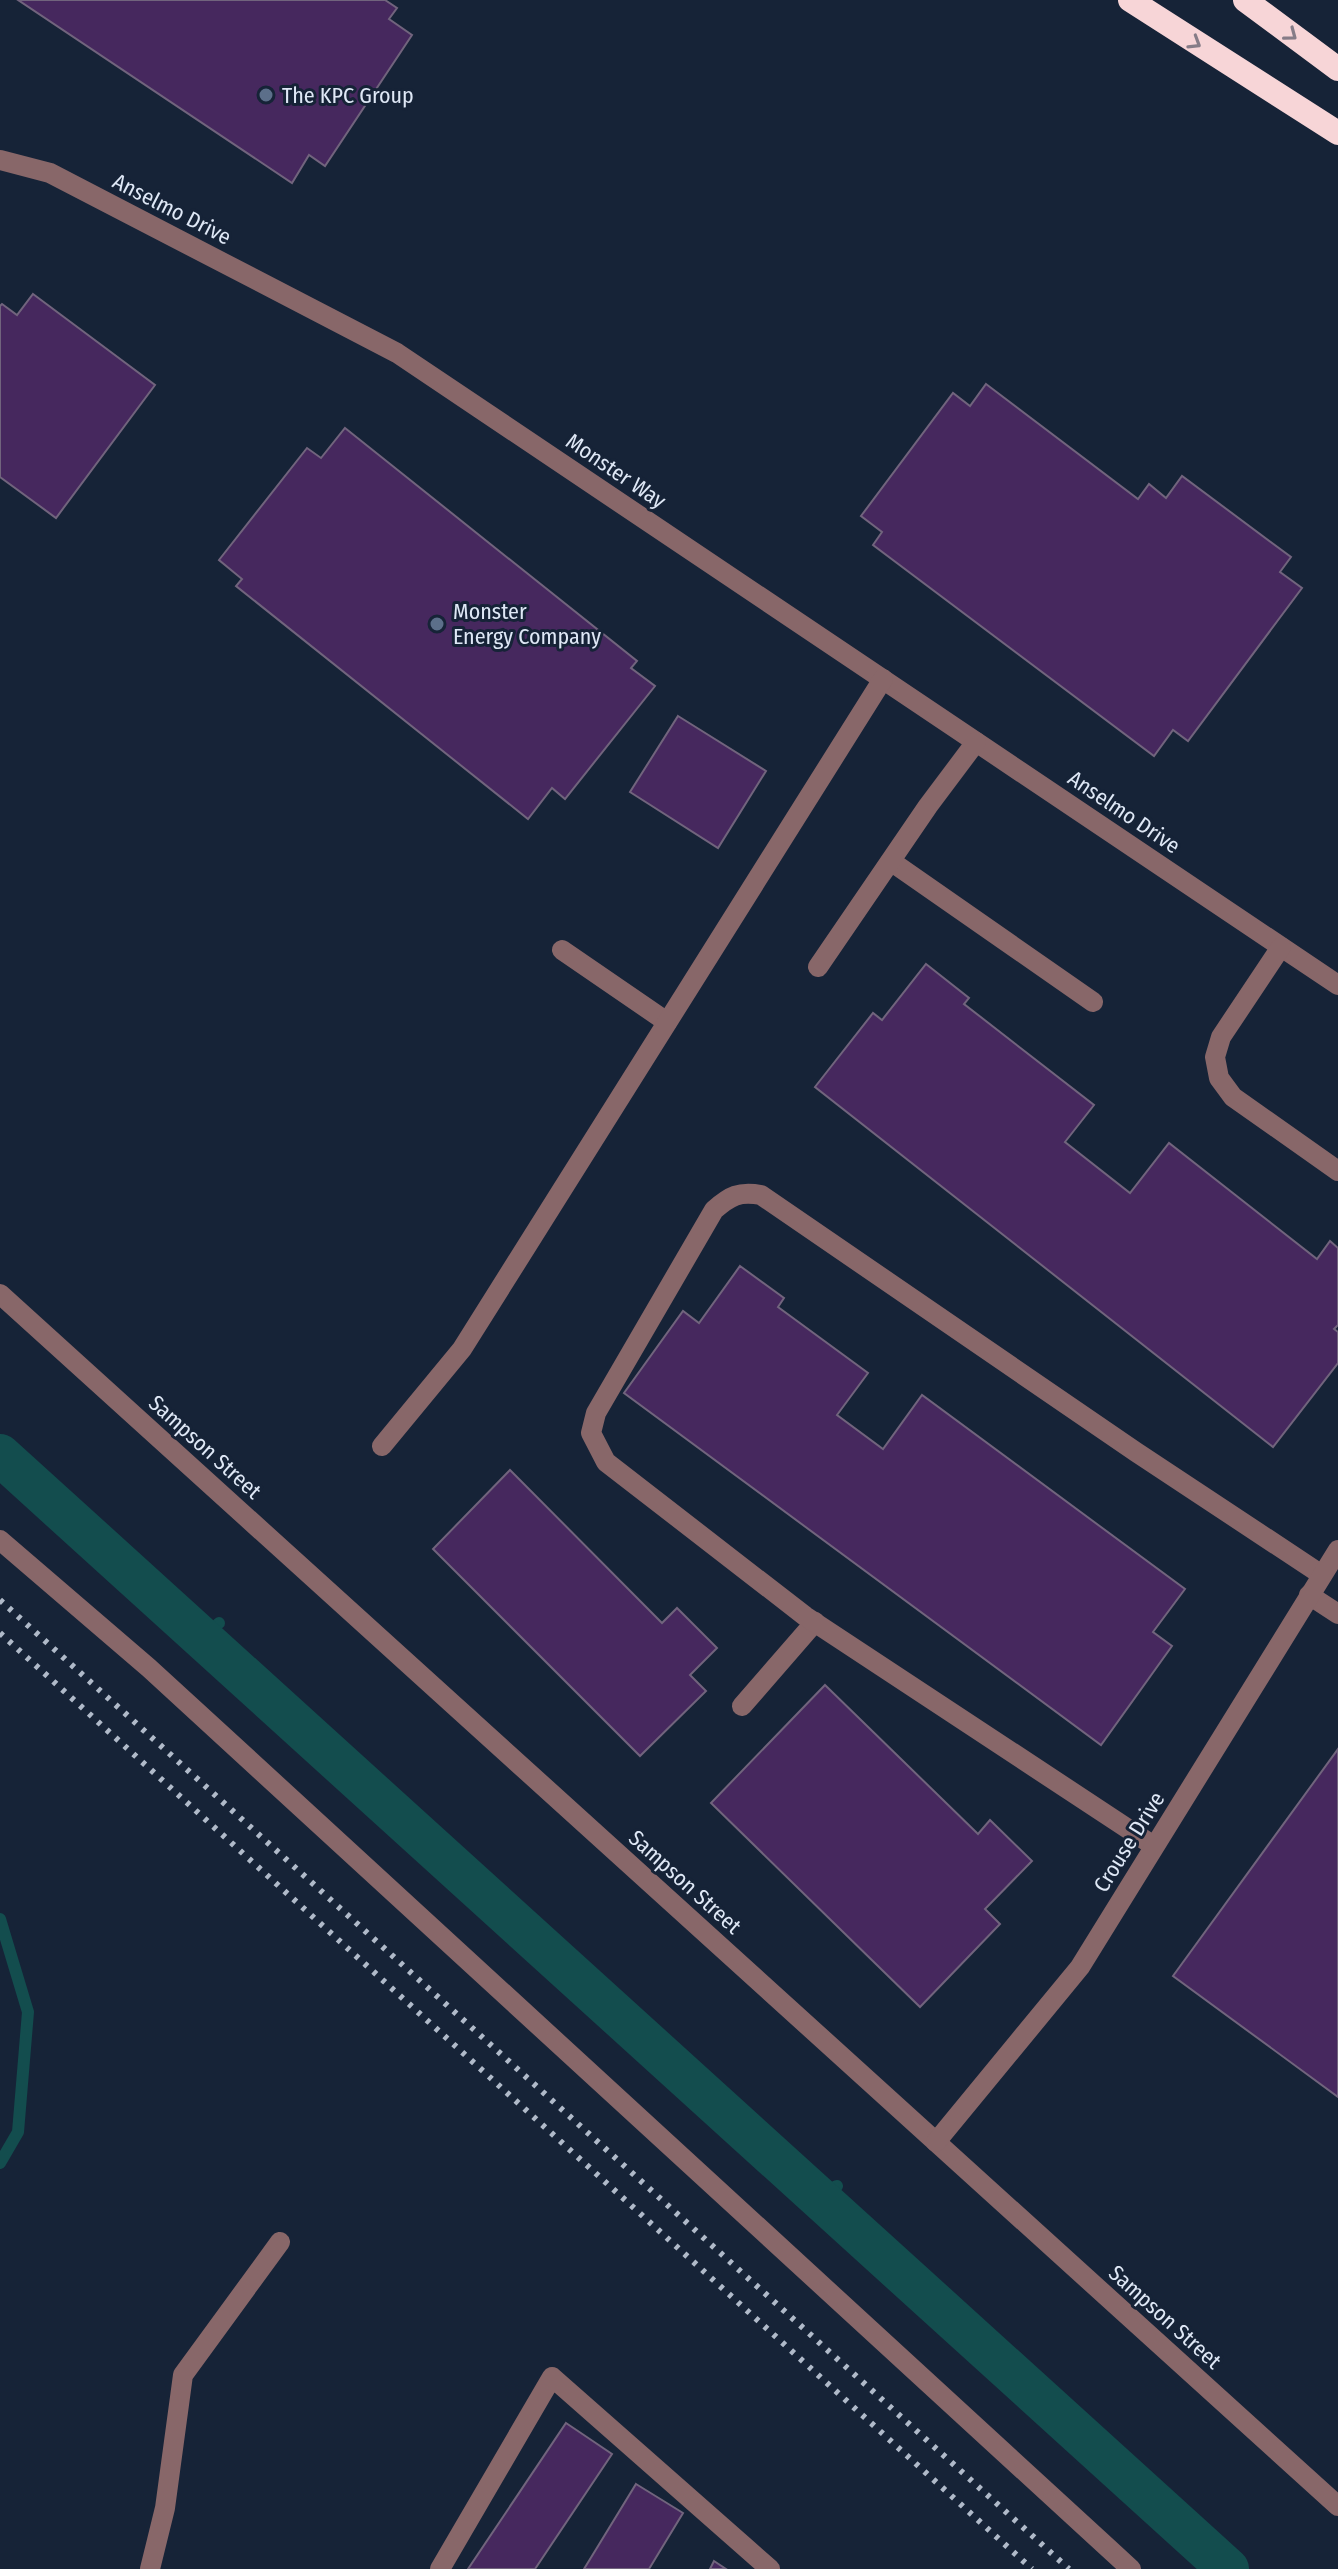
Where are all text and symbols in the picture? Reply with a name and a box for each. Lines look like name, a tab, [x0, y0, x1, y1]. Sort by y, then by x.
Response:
one-way arrow	[1283, 25, 1297, 39]
one-way arrow	[1186, 34, 1201, 49]
place label: The KPC Group	[282, 82, 414, 109]
marker: The KPC Group	[257, 86, 275, 104]
street label: Anselmo Drive	[108, 168, 236, 250]
street label: Monster Way	[561, 428, 671, 514]
place label: Monster Energy Company	[453, 598, 601, 650]
marker: Monster Energy Company	[428, 615, 446, 633]
street label: Anselmo Drive	[1063, 765, 1185, 859]
street label: Sampson Street	[143, 1389, 267, 1505]
street label: Crouse Drive	[1088, 1787, 1170, 1897]
street label: Sampson Street	[623, 1824, 747, 1940]
street label: Sampson Street	[1103, 2259, 1227, 2375]

